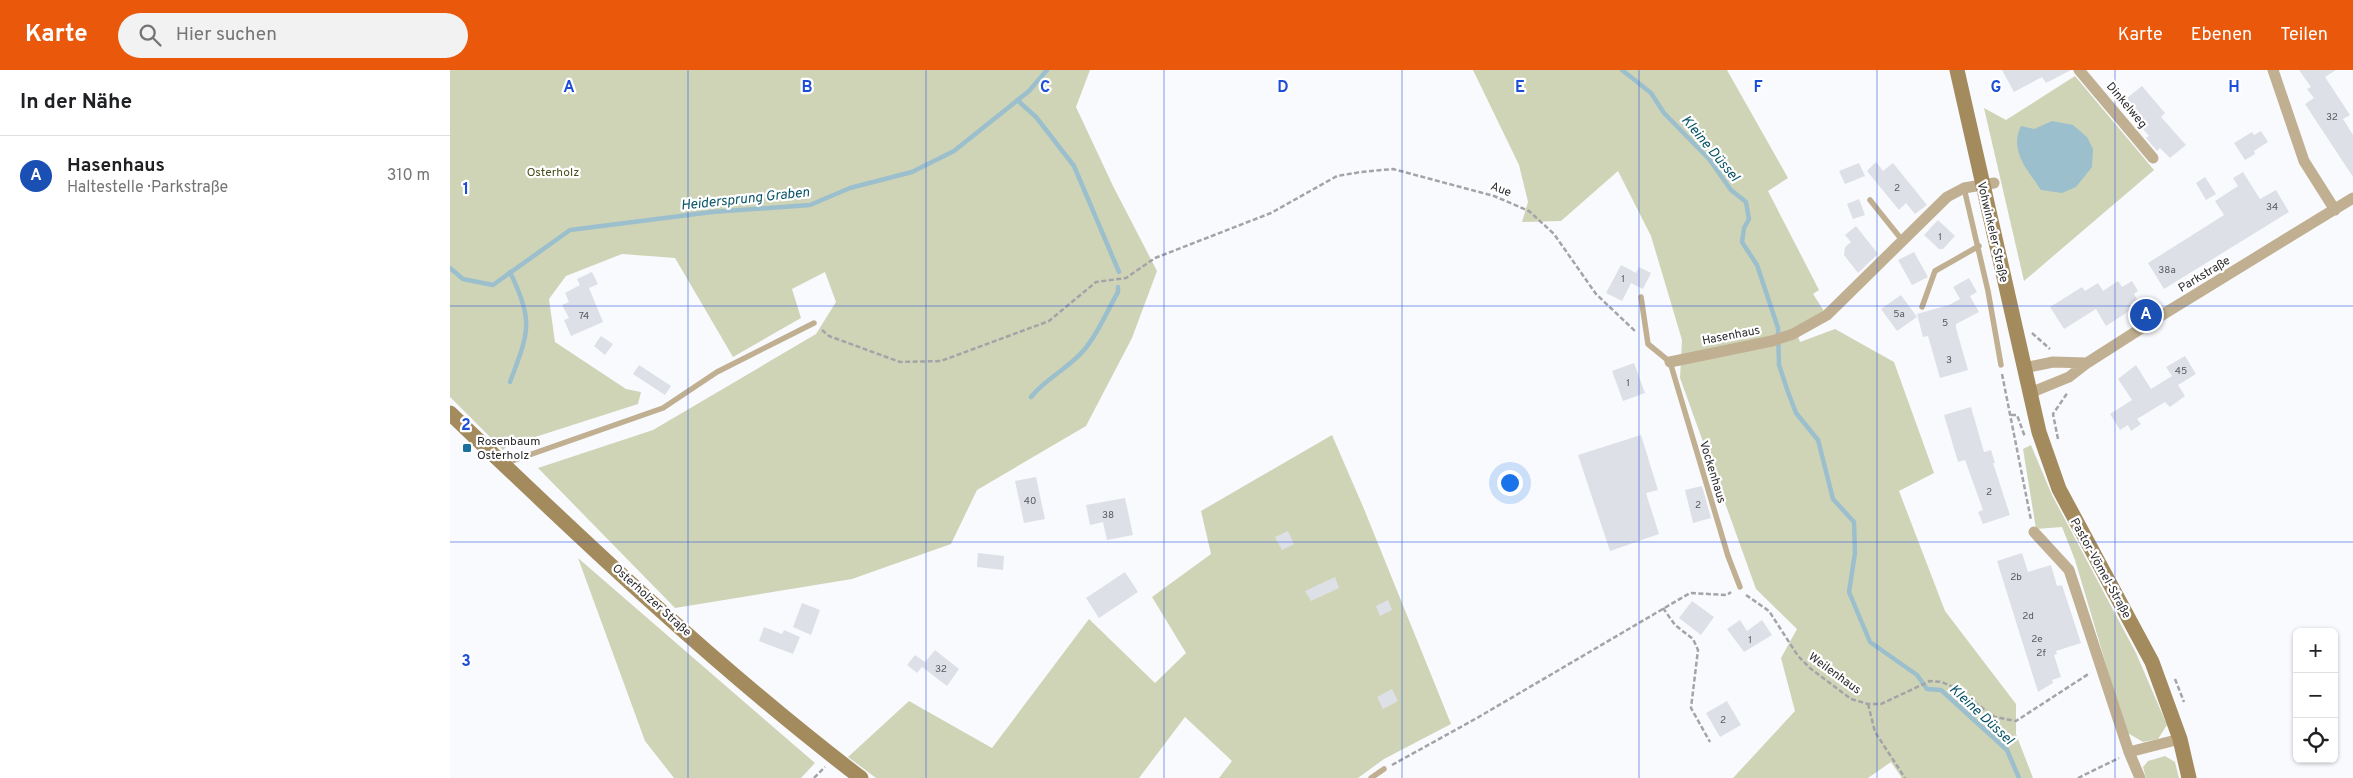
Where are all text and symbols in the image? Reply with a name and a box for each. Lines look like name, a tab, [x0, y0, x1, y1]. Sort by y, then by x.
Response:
search box	[118, 13, 468, 58]
text: Karte	[25, 20, 88, 50]
icon: search	[136, 21, 164, 49]
text: Hier suchen	[176, 23, 277, 47]
text: Karte	[2118, 24, 2163, 47]
text: Ebenen	[2191, 24, 2252, 47]
text: Teilen	[2280, 24, 2328, 47]
text: A	[563, 78, 575, 98]
text: B	[801, 78, 813, 98]
text: C	[1040, 78, 1050, 98]
text: D	[1277, 78, 1289, 98]
text: E	[1515, 78, 1525, 98]
text: F	[1753, 78, 1763, 98]
text: G	[1991, 78, 2001, 98]
text: H	[2228, 78, 2240, 98]
street label: Dinkelweg	[2102, 79, 2150, 132]
text: In der Nähe	[20, 89, 132, 116]
house number: 32	[2326, 111, 2338, 124]
water label: Kleine Düssel	[1677, 112, 1743, 187]
text: Hasenhaus	[67, 154, 165, 178]
park label: Osterholz	[527, 165, 579, 181]
text: A	[30, 166, 42, 186]
text: 310 m	[387, 166, 430, 186]
text: Haltestelle · Parkstraße	[67, 178, 228, 198]
street label: Aue	[1488, 179, 1513, 201]
text: 1	[463, 180, 469, 200]
street label: Vohwinkeler Straße	[1973, 180, 2011, 284]
house number: 2	[1894, 182, 1900, 195]
water label: Heidersprung Graben	[680, 184, 811, 215]
house number: 34	[2266, 201, 2278, 214]
house number: 1	[1938, 231, 1942, 244]
street label: Parkstraße	[2176, 253, 2233, 297]
house number: 38a	[2158, 264, 2176, 277]
house number: 1	[1621, 273, 1625, 286]
pin: A	[2130, 296, 2162, 334]
house number: 5a	[1893, 308, 1905, 321]
house number: 74	[579, 310, 589, 323]
house number: 5	[1942, 317, 1948, 330]
street label: Hasenhaus	[1701, 323, 1762, 349]
house number: 3	[1946, 354, 1952, 367]
house number: 45	[2175, 365, 2187, 378]
house number: 1	[1626, 377, 1630, 390]
text: 2	[461, 416, 471, 436]
place label: Rosenbaum Osterholz	[477, 434, 540, 464]
street label: Vockenhaus	[1695, 439, 1729, 505]
marker: Rosenbaum Osterholz	[461, 442, 473, 454]
your location	[1497, 470, 1523, 496]
house number: 2	[1986, 486, 1992, 499]
house number: 40	[1024, 495, 1036, 508]
house number: 2	[1695, 499, 1701, 512]
house number: 38	[1102, 509, 1114, 522]
street label: Pastor-Vömel-Straße	[2066, 516, 2134, 621]
street label: Osterholzer Straße	[608, 561, 694, 641]
house number: 2b	[2010, 571, 2022, 584]
house number: 2d	[2022, 610, 2034, 623]
map controls	[2293, 628, 2338, 763]
button: +	[2293, 628, 2338, 673]
house number: 2e	[2031, 633, 2043, 646]
house number: 1	[1748, 634, 1752, 647]
house number: 2f	[2036, 647, 2046, 660]
street label: Weilenhaus	[1805, 649, 1864, 698]
text: 3	[461, 652, 471, 672]
house number: 32	[935, 663, 947, 676]
button: −	[2293, 673, 2338, 718]
water label: Kleine Düssel	[1945, 681, 2018, 750]
house number: 2	[1720, 714, 1726, 727]
button: locate	[2293, 718, 2338, 763]

